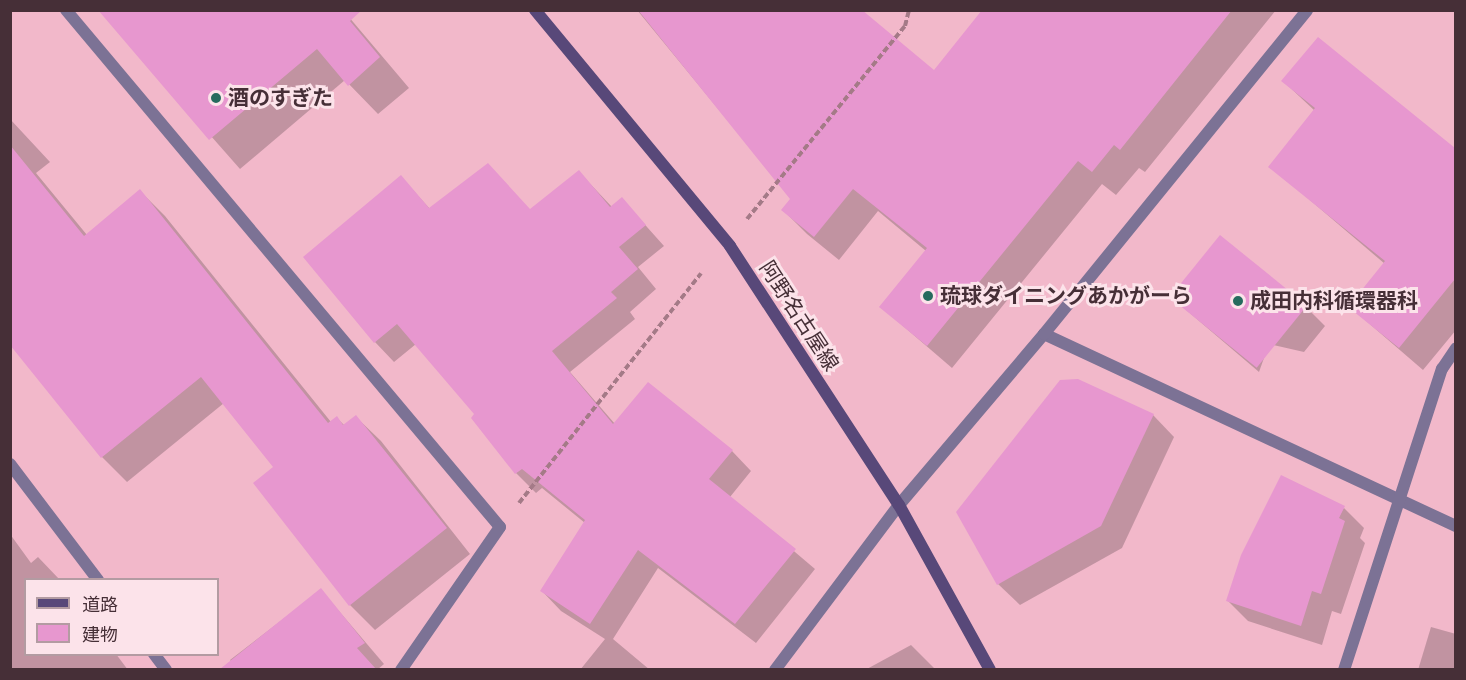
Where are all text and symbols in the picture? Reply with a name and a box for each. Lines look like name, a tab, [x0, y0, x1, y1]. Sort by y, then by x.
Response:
place label: 酒のすぎた	[228, 85, 333, 111]
marker: 酒のすぎた	[209, 91, 223, 105]
street label: 阿野名古屋線	[754, 256, 844, 376]
place label: 琉球ダイニングあかがーら	[940, 283, 1192, 309]
place label: 成田内科循環器科	[1250, 288, 1418, 314]
marker: 琉球ダイニングあかがーら	[921, 289, 935, 303]
marker: 成田内科循環器科	[1231, 294, 1245, 308]
legend	[24, 578, 219, 656]
text: 道路	[82, 593, 118, 616]
text: 建物	[82, 623, 118, 646]

